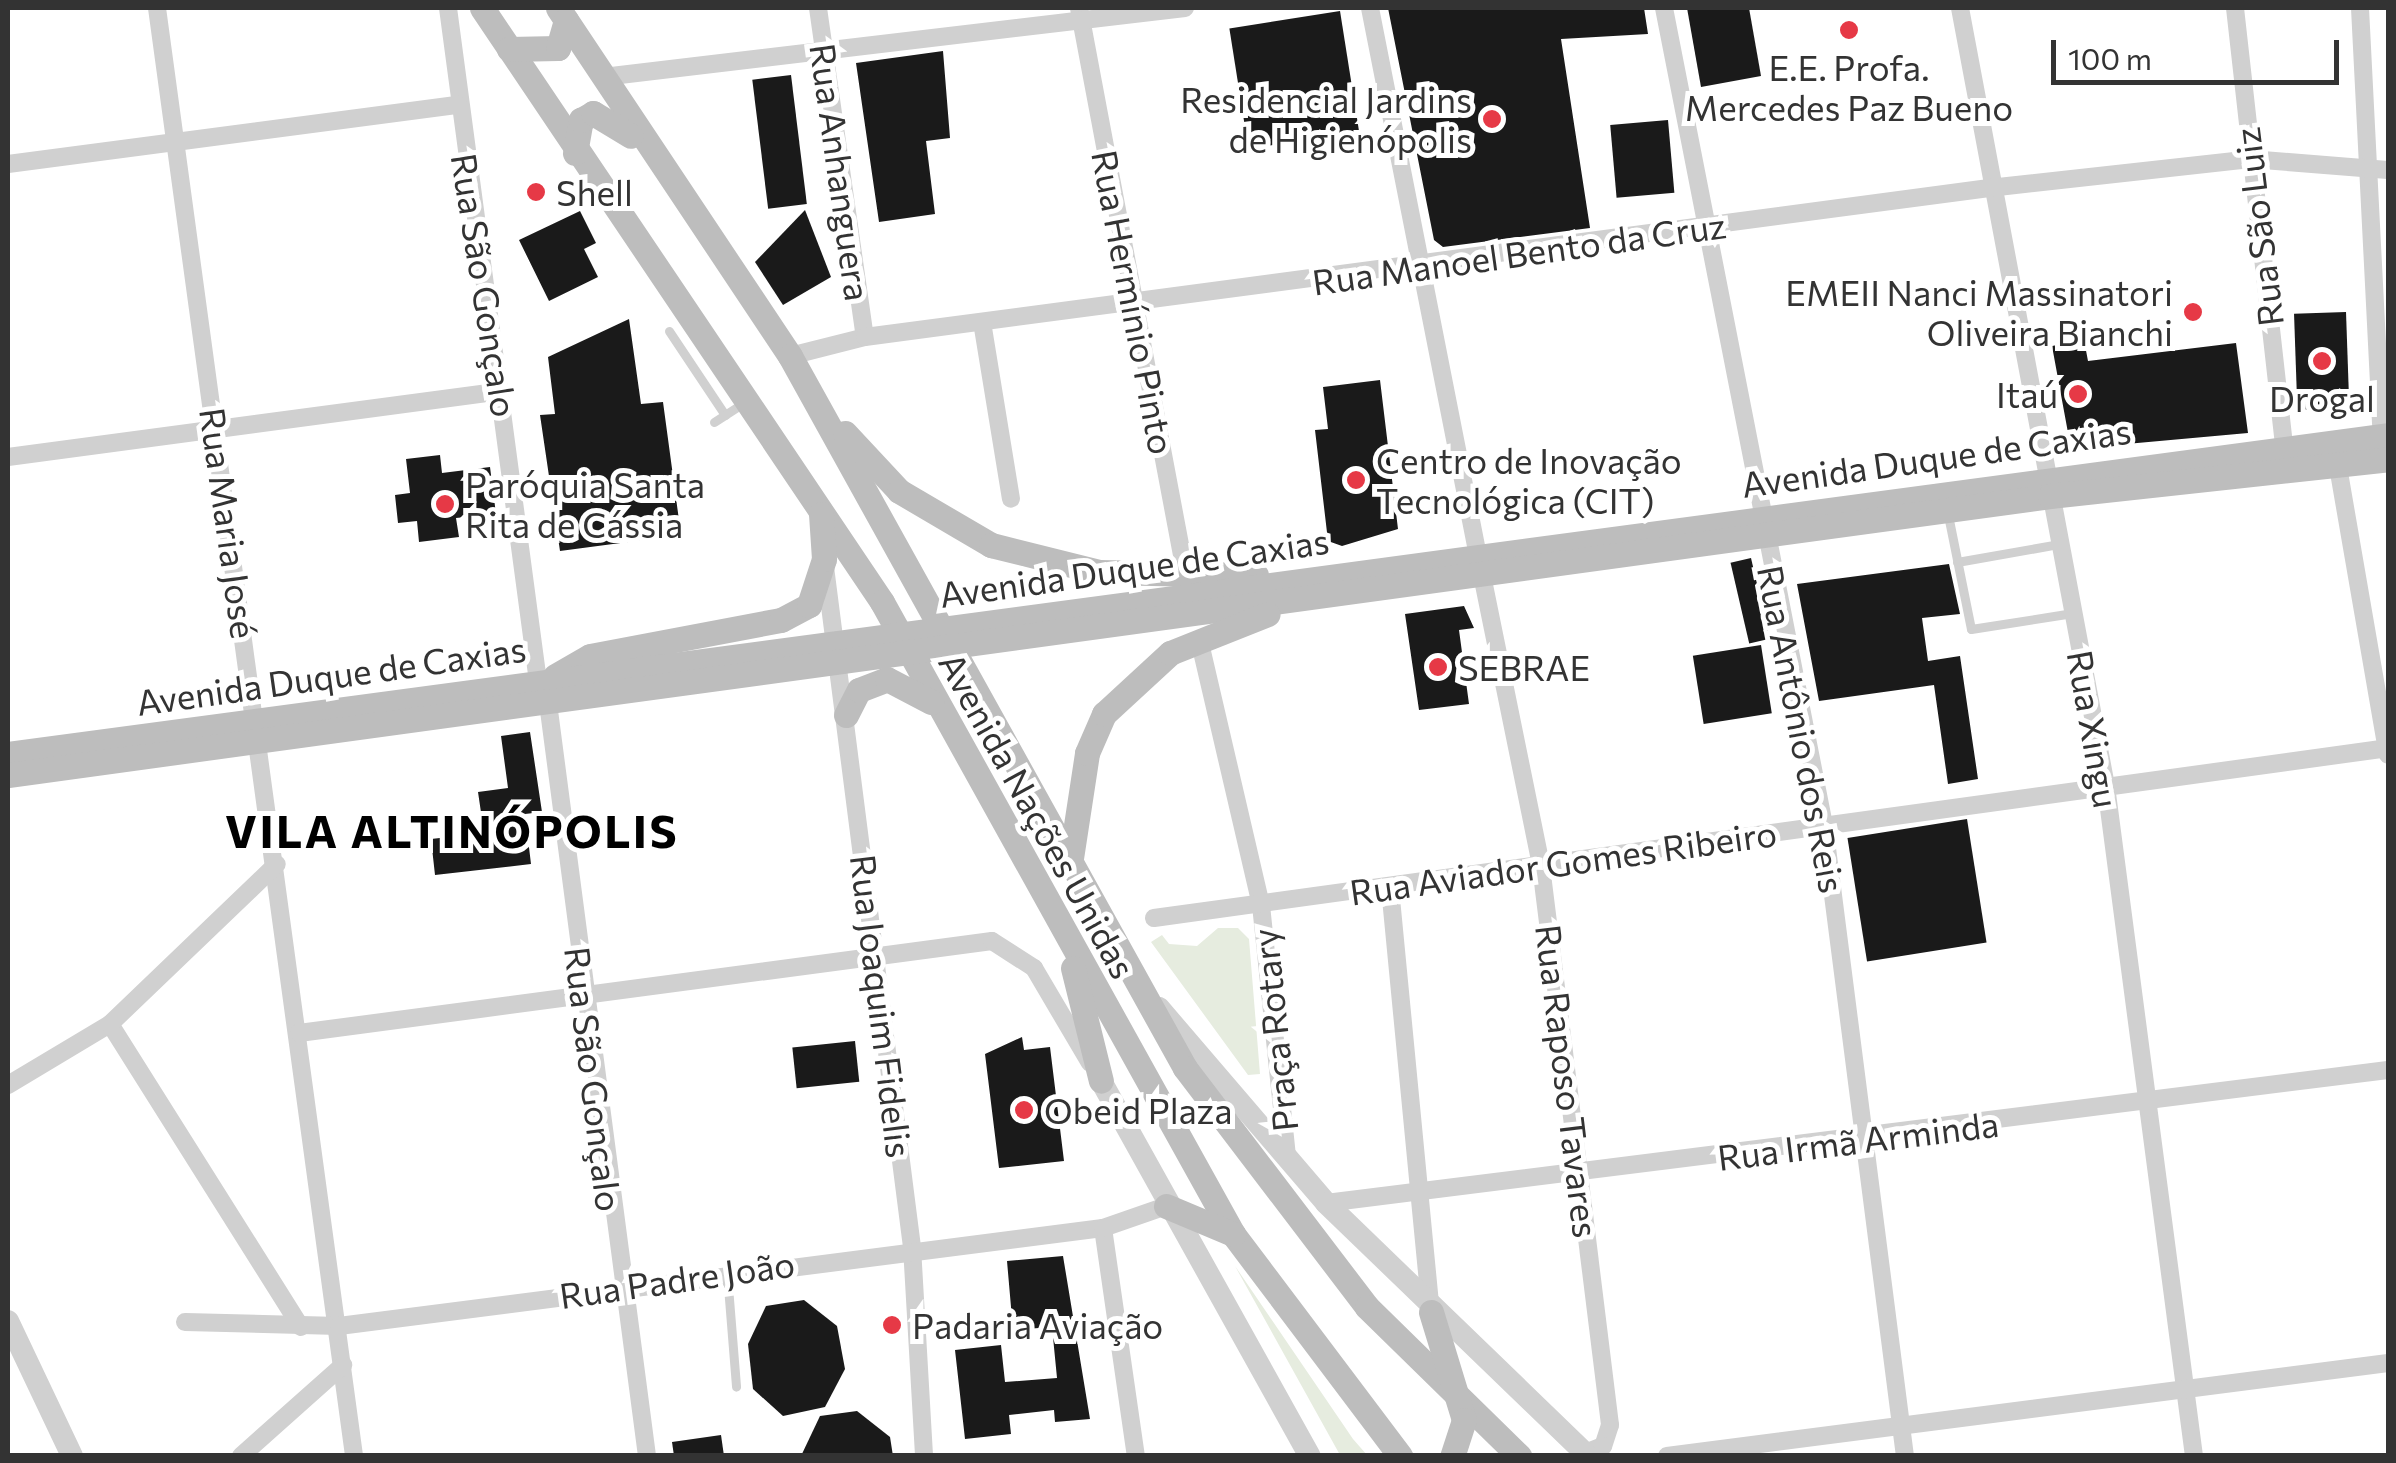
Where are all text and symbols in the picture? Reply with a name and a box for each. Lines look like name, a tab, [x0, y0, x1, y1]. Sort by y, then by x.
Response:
marker: E.E. Profa. Mercedes Paz Bueno	[1838, 19, 1860, 41]
scale bar	[2056, 20, 2344, 82]
text: 100 m	[2068, 39, 2152, 76]
street label: Rua Anhanguera	[802, 41, 880, 303]
place label: E.E. Profa. Mercedes Paz Bueno	[1685, 46, 2013, 128]
place label: Residencial Jardins de Higienópolis	[1180, 78, 1472, 160]
marker: Residencial Jardins de Higienópolis	[1481, 108, 1503, 130]
street label: Rua São Luiz	[2225, 125, 2291, 329]
street label: Rua Hermínio Pinto	[1084, 146, 1184, 458]
street label: Rua São Gonçalo	[443, 150, 527, 420]
place label: Shell	[556, 171, 633, 213]
marker: Shell	[525, 181, 547, 203]
street label: Rua Manoel Bento da Cruz	[1309, 203, 1729, 303]
place label: EMEII Nanci Massinatori Oliveira Bianchi	[1785, 271, 2173, 353]
marker: EMEII Nanci Massinatori Oliveira Bianchi	[2182, 301, 2204, 323]
marker: Drogal	[2311, 350, 2333, 372]
place label: Itaú	[1996, 373, 2058, 415]
place label: Drogal	[2269, 377, 2375, 419]
marker: Itaú	[2067, 383, 2089, 405]
street label: Rua Maria José	[192, 405, 266, 641]
street label: Avenida Duque de Caxias	[1739, 409, 2133, 505]
place label: Centro de Inovação Tecnológica (CIT)	[1376, 439, 1682, 521]
place label: Paróquia Santa Rita de Cássia	[465, 463, 705, 545]
marker: Centro de Inovação Tecnológica (CIT)	[1345, 469, 1367, 491]
marker: Paróquia Santa Rita de Cássia	[434, 493, 456, 515]
street label: Avenida Duque de Caxias	[937, 519, 1331, 615]
street label: Rua Antônio dos Reis	[1750, 562, 1854, 896]
street label: Avenida Duque de Caxias	[134, 627, 528, 723]
street label: Avenida Nações Unidas	[931, 645, 1145, 985]
place label: SEBRAE	[1458, 646, 1590, 688]
street label: Rua Xingu	[2060, 647, 2128, 811]
marker: SEBRAE	[1427, 656, 1449, 678]
district label: VILA ALTINÓPOLIS	[225, 803, 679, 857]
street label: Rua Aviador Gomes Ribeiro	[1347, 811, 1779, 913]
street label: Rua Joaquim Fidelis	[843, 852, 921, 1160]
street label: Rua Raposo Tavares	[1528, 922, 1608, 1240]
street label: Praça Rotary	[1242, 926, 1306, 1134]
street label: Rua São Gonçalo	[557, 944, 631, 1214]
place label: Obeid Plaza	[1044, 1089, 1233, 1131]
marker: Obeid Plaza	[1013, 1099, 1035, 1121]
street label: Rua Irmã Arminda	[1715, 1102, 2001, 1178]
street label: Rua Padre João	[557, 1242, 797, 1316]
place label: Padaria Aviação	[912, 1304, 1163, 1346]
marker: Padaria Aviação	[881, 1314, 903, 1336]

